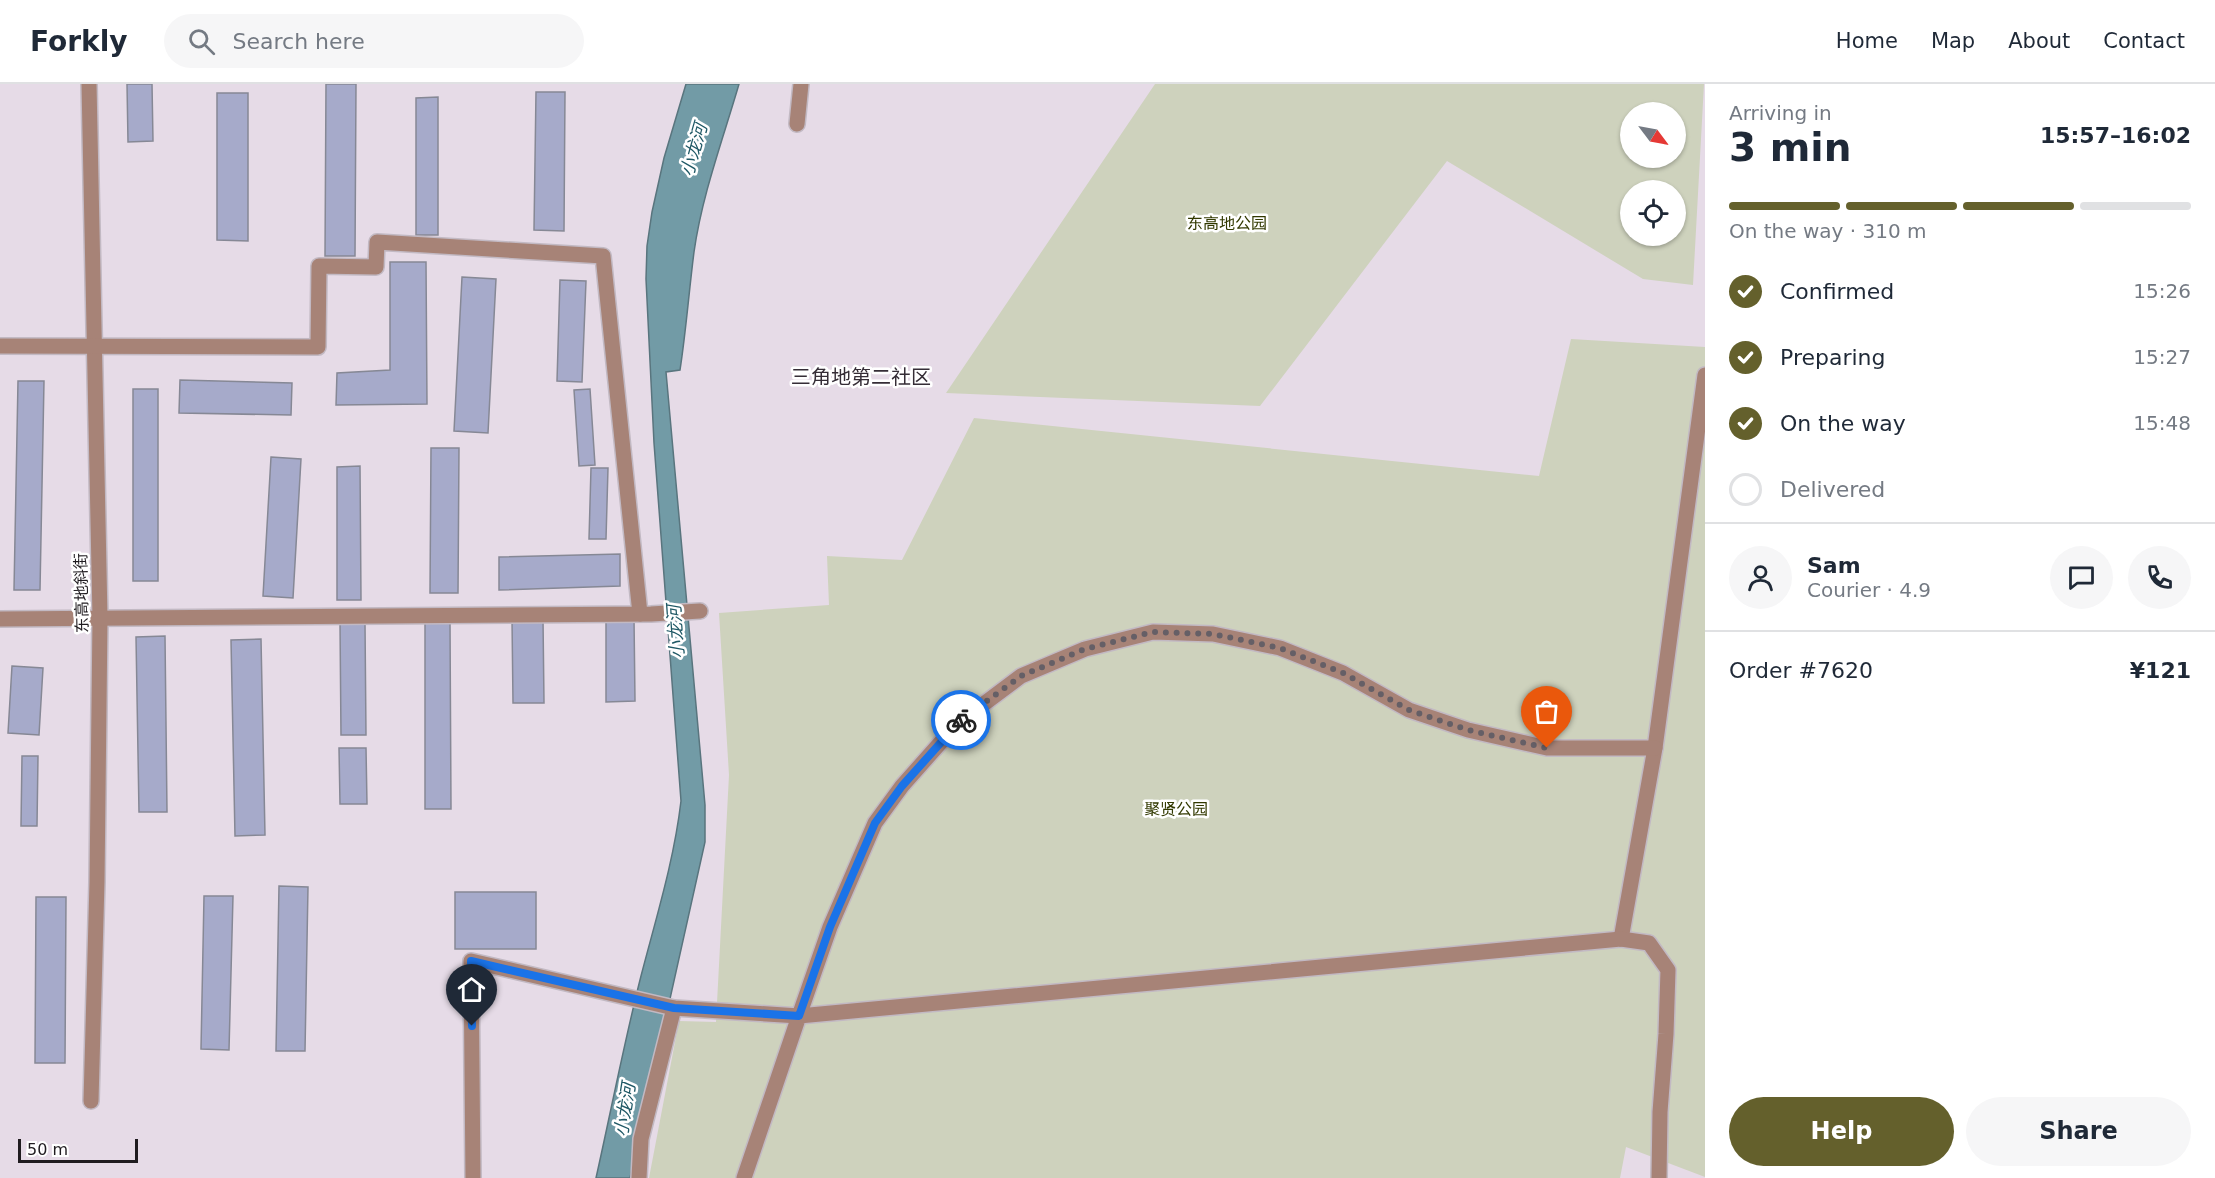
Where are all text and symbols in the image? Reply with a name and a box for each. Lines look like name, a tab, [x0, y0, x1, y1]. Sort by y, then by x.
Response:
search box	[164, 14, 584, 68]
text: Forkly	[30, 25, 128, 58]
icon: search	[185, 25, 218, 58]
text: Search here	[233, 29, 365, 54]
text: Home	[1836, 29, 1898, 53]
text: Map	[1931, 29, 1975, 53]
text: About	[2008, 29, 2070, 53]
text: Contact	[2103, 29, 2185, 53]
text: Arriving in	[1729, 101, 1832, 125]
north arrow	[1620, 102, 1686, 168]
map controls	[1620, 102, 1686, 246]
water label: 小龙河	[676, 118, 712, 179]
text: 15:57–16:02	[2040, 123, 2191, 148]
text: 3 min	[1729, 125, 1851, 170]
button: locate	[1620, 180, 1686, 246]
park label: 东高地公园	[1187, 214, 1267, 233]
text: On the way · 310 m	[1729, 219, 1927, 243]
icon: check	[1729, 275, 1762, 308]
text: Confirmed	[1780, 279, 1894, 304]
text: 15:26	[2133, 279, 2191, 303]
icon: check	[1729, 341, 1762, 374]
text: Preparing	[1780, 345, 1886, 370]
text: 15:27	[2133, 345, 2191, 369]
district label: 三角地第二社区	[791, 365, 931, 389]
icon: check	[1729, 407, 1762, 440]
text: On the way	[1780, 411, 1906, 436]
text: 15:48	[2133, 411, 2191, 435]
text: Delivered	[1780, 477, 1885, 502]
button: person	[1729, 546, 1792, 609]
button: chat	[2050, 546, 2113, 609]
button: phone	[2128, 546, 2191, 609]
street label: 东高地斜街	[71, 553, 92, 633]
text: Sam	[1807, 553, 1861, 578]
text: Courier · 4.9	[1807, 578, 1931, 602]
water label: 小龙河	[663, 601, 688, 660]
text: Order #7620	[1729, 658, 1873, 683]
text: ¥121	[2130, 658, 2191, 683]
pin	[1521, 686, 1572, 748]
courier	[931, 690, 991, 750]
icon: bag	[1530, 695, 1563, 728]
icon: bike	[945, 704, 978, 737]
park label: 聚贤公园	[1144, 800, 1208, 819]
pin	[446, 964, 497, 1026]
icon: home	[455, 973, 488, 1006]
water label: 小龙河	[610, 1079, 640, 1138]
button: Help	[1729, 1097, 1954, 1166]
button: Share	[1966, 1097, 2191, 1166]
scale bar	[18, 1136, 138, 1164]
text: 50 m	[27, 1140, 68, 1159]

